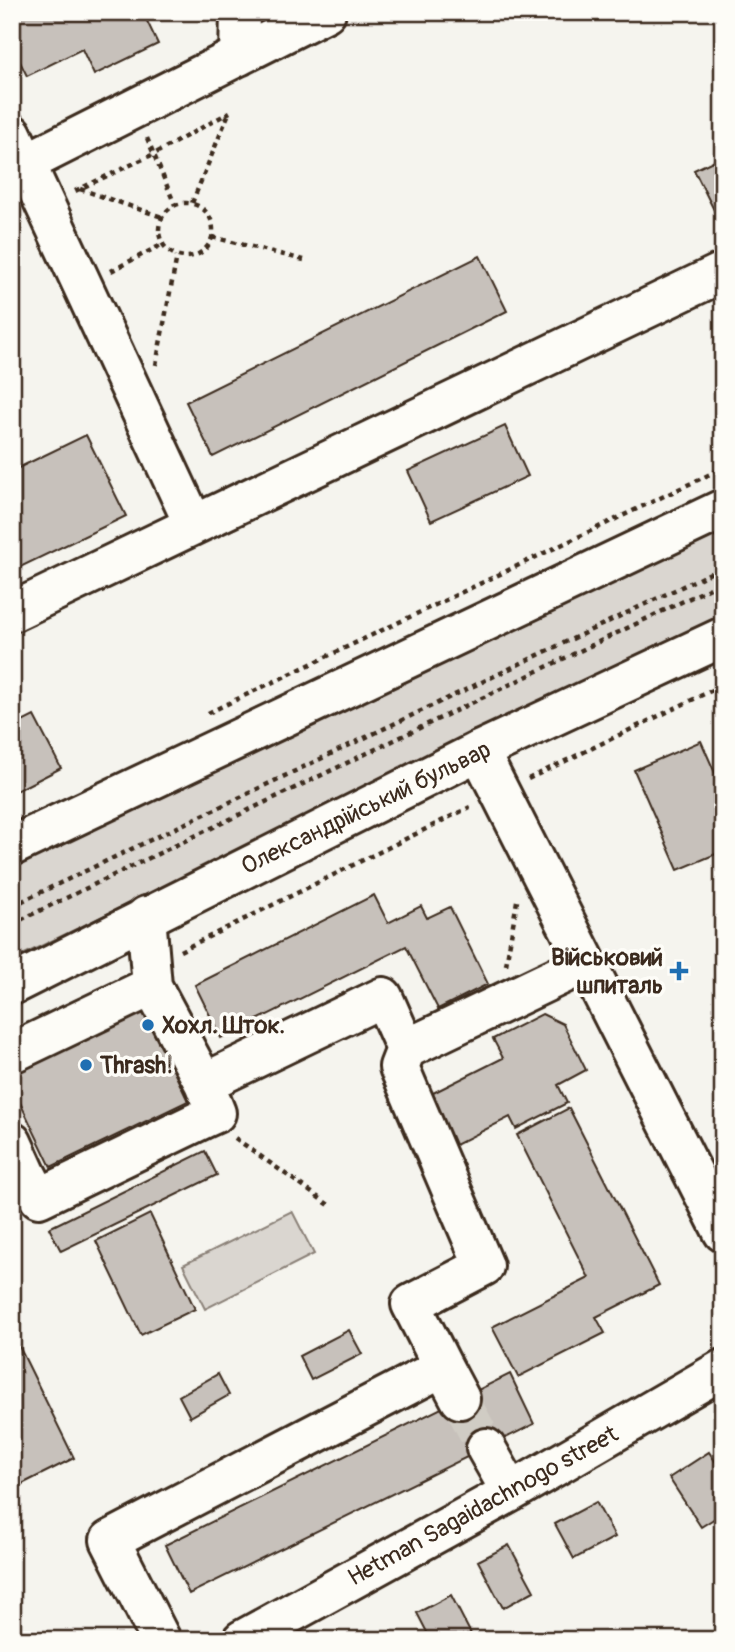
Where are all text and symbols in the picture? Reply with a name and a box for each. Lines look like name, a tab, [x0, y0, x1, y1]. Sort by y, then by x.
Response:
street label: Олександрійський бульвар	[237, 735, 495, 881]
place label: Військовий шпиталь	[551, 943, 663, 1000]
marker: Військовий шпиталь	[669, 961, 689, 981]
place label: Хохл. Шток.	[162, 1011, 285, 1040]
marker: Хохл. Шток.	[140, 1017, 156, 1033]
place label: Thrash!	[99, 1051, 173, 1080]
marker: Thrash!	[78, 1057, 94, 1073]
street label: Hetman Sagaidachnogo street	[343, 1419, 623, 1592]

